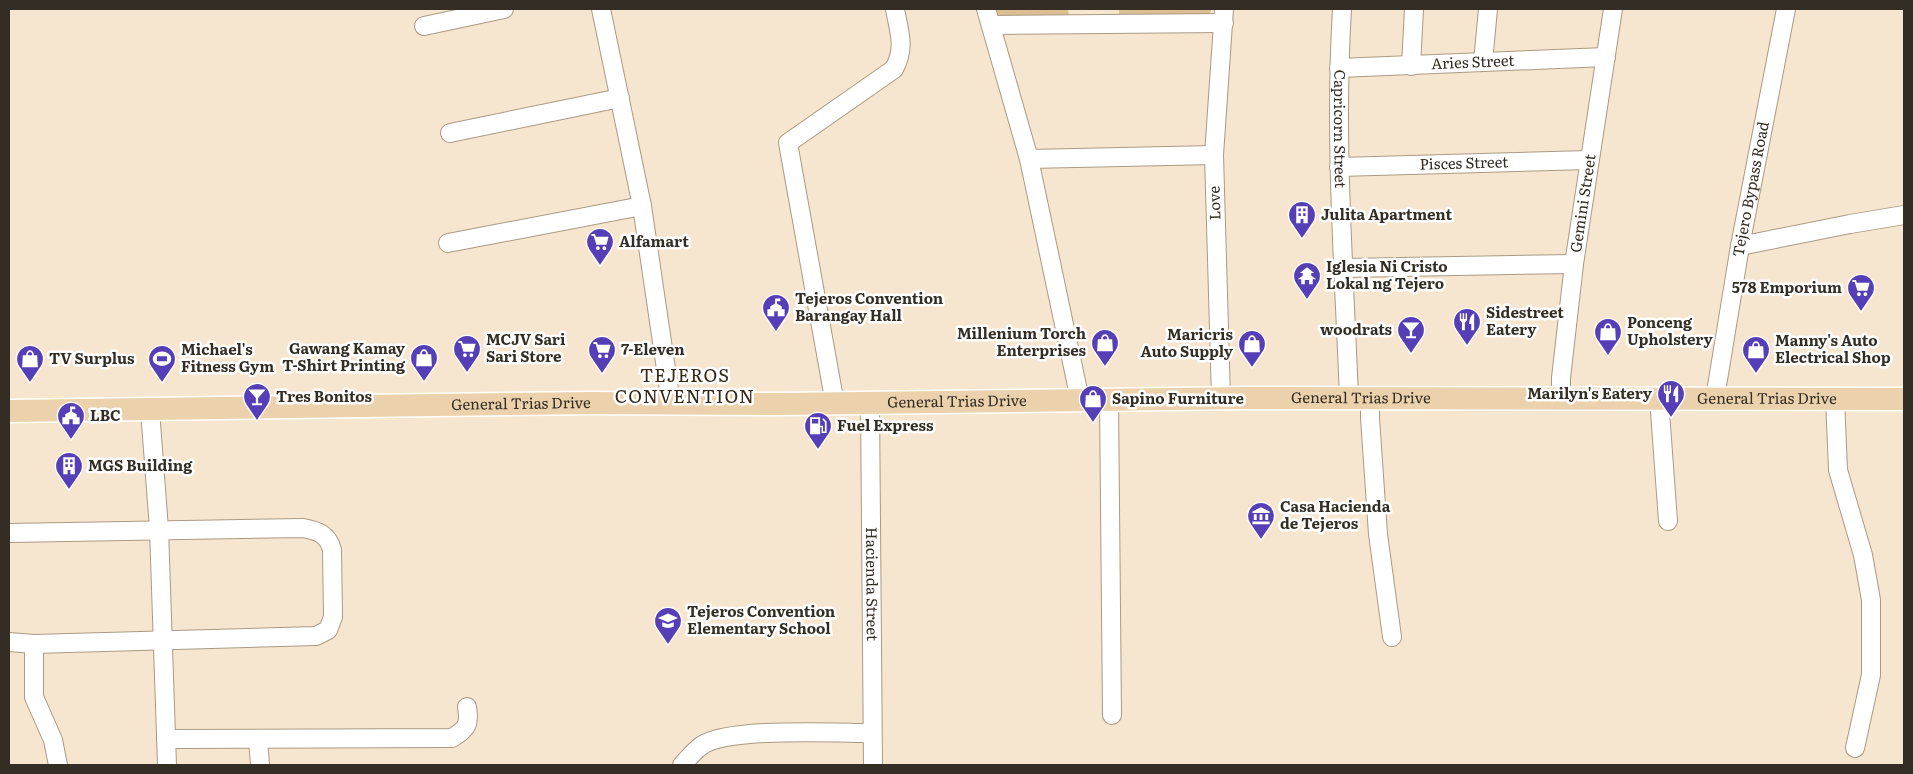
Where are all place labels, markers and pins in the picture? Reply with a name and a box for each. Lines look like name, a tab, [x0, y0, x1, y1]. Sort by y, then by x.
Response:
building icon: Julita Apartment	[1287, 200, 1317, 239]
place label: Julita Apartment	[1321, 202, 1452, 225]
supermarket icon: Alfamart	[585, 227, 615, 266]
place label: Alfamart	[619, 229, 689, 252]
place label: Iglesia Ni Cristo Lokal ng Tejero	[1326, 254, 1448, 294]
temple icon: Iglesia Ni Cristo Lokal ng Tejero	[1292, 261, 1322, 300]
supermarket icon: 578 Emporium	[1846, 273, 1876, 312]
place label: 578 Emporium	[1732, 275, 1842, 298]
place label: Tejeros Convention Barangay Hall	[795, 286, 944, 326]
public building icon: Tejeros Convention Barangay Hall	[761, 293, 791, 332]
place label: Sidestreet Eatery	[1486, 300, 1564, 340]
restaurant icon: Sidestreet Eatery	[1452, 307, 1482, 346]
place label: Ponceng Upholstery	[1627, 310, 1713, 350]
bar icon: woodrats	[1396, 315, 1426, 354]
place label: woodrats	[1320, 317, 1393, 340]
shop icon: Ponceng Upholstery	[1593, 317, 1623, 356]
place label: Millenium Torch Enterprises	[957, 321, 1087, 361]
place label: Maricris Auto Supply	[1141, 322, 1234, 362]
place label: MCJV Sari Sari Store	[486, 327, 566, 367]
shop icon: Millenium Torch Enterprises	[1090, 328, 1120, 367]
place label: Manny's Auto Electrical Shop	[1775, 328, 1891, 368]
shop icon: Maricris Auto Supply	[1237, 329, 1267, 368]
supermarket icon: MCJV Sari Sari Store	[452, 334, 482, 373]
supermarket icon: 7-Eleven	[587, 335, 617, 374]
shop icon: Manny's Auto Electrical Shop	[1741, 335, 1771, 374]
place label: Gawang Kamay T-Shirt Printing	[282, 336, 406, 376]
place label: Michael's Fitness Gym	[181, 337, 274, 377]
place label: 7-Eleven	[621, 337, 685, 360]
shop icon: Gawang Kamay T-Shirt Printing	[409, 343, 439, 382]
shop icon: TV Surplus	[15, 344, 45, 383]
sports icon: Michael's Fitness Gym	[147, 344, 177, 383]
place label: TV Surplus	[49, 346, 135, 369]
restaurant icon: Marilyn's Eatery	[1656, 379, 1686, 418]
place label: Marilyn's Eatery	[1527, 381, 1653, 404]
bar icon: Tres Bonitos	[242, 382, 272, 421]
place label: Tres Bonitos	[276, 384, 373, 407]
shop icon: Sapino Furniture	[1078, 384, 1108, 423]
place label: Sapino Furniture	[1112, 386, 1244, 409]
public building icon: LBC	[56, 401, 86, 440]
place label: LBC	[90, 403, 121, 426]
fuel station icon: Fuel Express	[803, 411, 833, 450]
place label: Fuel Express	[837, 413, 934, 436]
building icon: MGS Building	[54, 451, 84, 490]
place label: MGS Building	[88, 453, 193, 476]
place label: Casa Hacienda de Tejeros	[1280, 494, 1391, 534]
museum icon: Casa Hacienda de Tejeros	[1246, 501, 1276, 540]
place label: Tejeros Convention Elementary School	[687, 599, 836, 639]
school or university icon: Tejeros Convention Elementary School	[653, 606, 683, 645]

